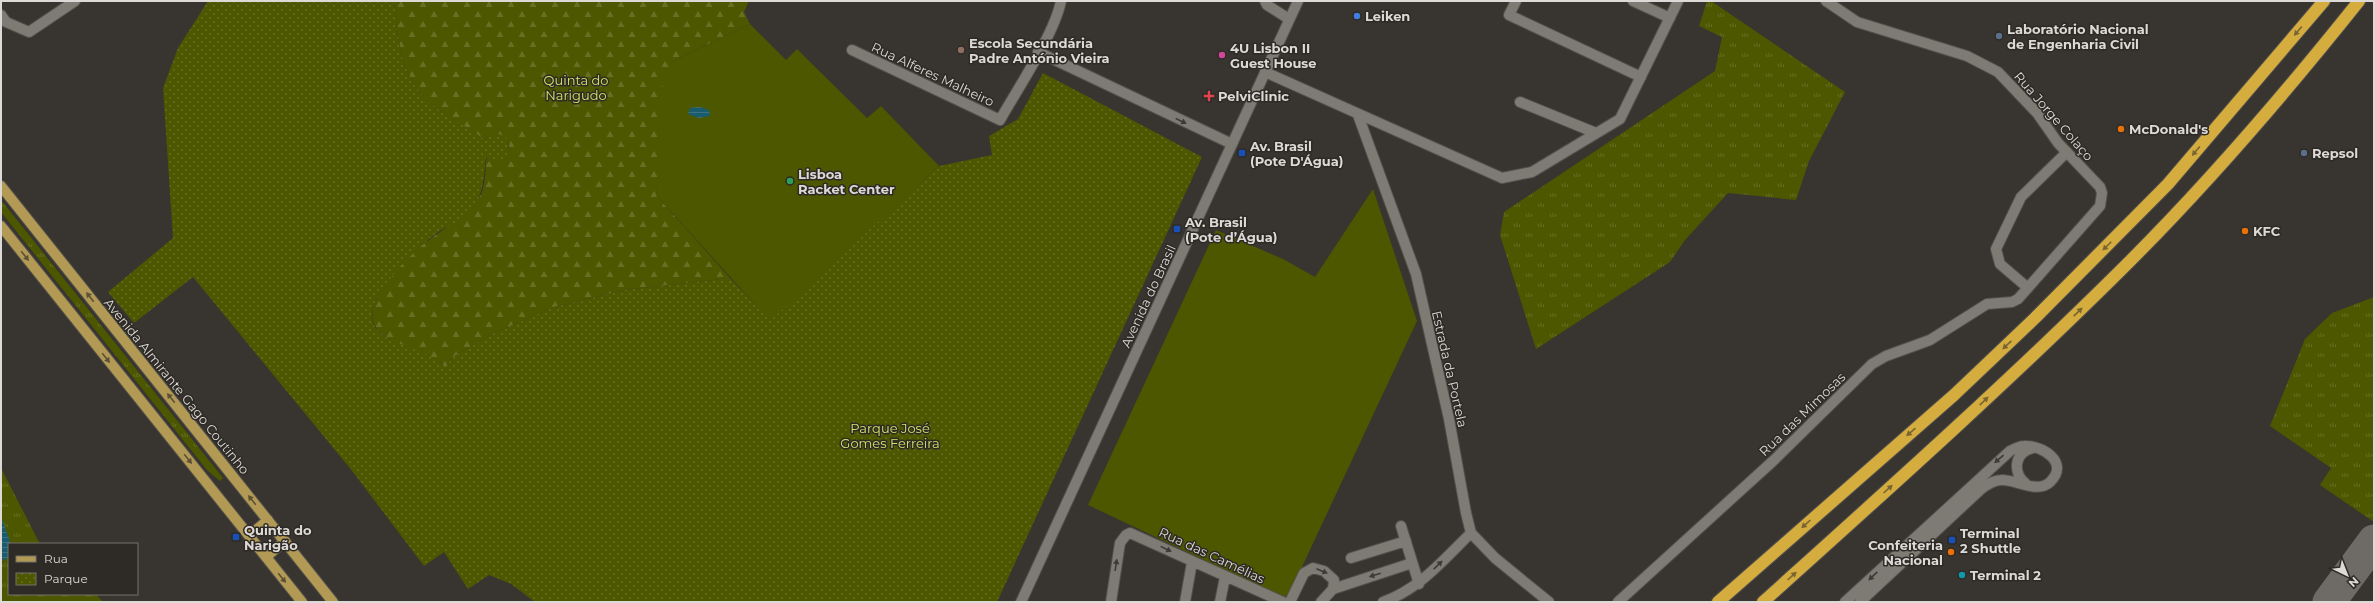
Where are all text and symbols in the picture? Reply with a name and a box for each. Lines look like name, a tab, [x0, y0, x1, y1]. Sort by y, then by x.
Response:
place label: Leiken	[1365, 8, 1410, 24]
marker: Leiken	[1352, 11, 1362, 21]
place label: Laboratório Nacional de Engenharia Civil	[2007, 21, 2149, 52]
one-way arrow	[2294, 25, 2303, 36]
marker: Laboratório Nacional de Engenharia Civil	[1994, 31, 2004, 41]
place label: Escola Secundária Padre António Vieira	[969, 35, 1110, 66]
street label: Rua Alferes Malheiro	[869, 38, 997, 110]
place label: 4U Lisbon II Guest House	[1230, 40, 1316, 71]
marker: Escola Secundária Padre António Vieira	[956, 45, 966, 55]
marker: 4U Lisbon II Guest House	[1217, 50, 1227, 60]
street label: Rua Jorge Colaço	[2011, 68, 2097, 164]
park label: Quinta do Narigudo	[544, 72, 609, 103]
place label: PelviClinic	[1218, 88, 1289, 104]
marker: PelviClinic	[1203, 90, 1215, 102]
one-way arrow	[1176, 118, 1187, 124]
place label: McDonald's	[2129, 121, 2208, 137]
marker: McDonald's	[2116, 124, 2126, 134]
place label: Av. Brasil (Pote D'Água)	[1249, 138, 1343, 169]
place label: Repsol	[2312, 145, 2358, 161]
one-way arrow	[2191, 146, 2200, 156]
marker: Av. Brasil (Pote D'Água)	[1237, 148, 1247, 158]
marker: Repsol	[2299, 148, 2309, 158]
place label: Lisboa Racket Center	[798, 166, 895, 197]
marker: Lisboa Racket Center	[785, 176, 795, 186]
place label: Av. Brasil (Pote d’Água)	[1184, 214, 1277, 245]
place label: KFC	[2253, 223, 2281, 239]
marker: Av. Brasil (Pote d’Água)	[1172, 224, 1182, 234]
marker: KFC	[2240, 226, 2250, 236]
one-way arrow	[2102, 241, 2112, 251]
street label: Avenida do Brasil	[1117, 242, 1179, 350]
one-way arrow	[21, 251, 30, 262]
one-way arrow	[85, 291, 94, 302]
street label: Avenida Almirante Gago Coutinho	[101, 295, 253, 477]
one-way arrow	[2073, 307, 2083, 316]
street label: Estrada da Portela	[1429, 309, 1471, 429]
one-way arrow	[2002, 340, 2012, 350]
one-way arrow	[102, 352, 111, 363]
street label: Rua das Mimosas	[1756, 369, 1848, 459]
one-way arrow	[166, 393, 175, 404]
one-way arrow	[1979, 397, 1989, 406]
park label: Parque José Gomes Ferreira	[840, 420, 940, 451]
one-way arrow	[1905, 428, 1916, 437]
one-way arrow	[183, 454, 192, 465]
one-way arrow	[1994, 455, 2005, 464]
one-way arrow	[1883, 484, 1893, 494]
one-way arrow	[247, 494, 256, 505]
one-way arrow	[1801, 519, 1811, 529]
place label: Quinta do Narigão	[244, 522, 312, 553]
street label: Rua das Camélias	[1157, 523, 1267, 587]
place label: Terminal 2 Shuttle	[1960, 525, 2021, 556]
marker: Quinta do Narigão	[231, 532, 241, 542]
marker: Terminal 2 Shuttle	[1947, 535, 1957, 545]
place label: Confeiteria Nacional	[1868, 537, 1943, 568]
legend	[8, 543, 138, 595]
one-way arrow	[1160, 546, 1172, 552]
marker: Confeiteria Nacional	[1946, 547, 1956, 557]
text: Rua	[44, 551, 68, 566]
north arrow	[2327, 555, 2367, 595]
one-way arrow	[1114, 559, 1120, 571]
one-way arrow	[1433, 560, 1443, 570]
place label: Terminal 2	[1970, 567, 2041, 583]
one-way arrow	[1317, 568, 1328, 574]
marker: Terminal 2	[1957, 570, 1967, 580]
text: Parque	[44, 571, 88, 586]
one-way arrow	[1868, 571, 1878, 581]
one-way arrow	[278, 572, 286, 583]
one-way arrow	[1787, 572, 1796, 581]
one-way arrow	[1369, 573, 1381, 579]
text: N	[2346, 574, 2362, 590]

